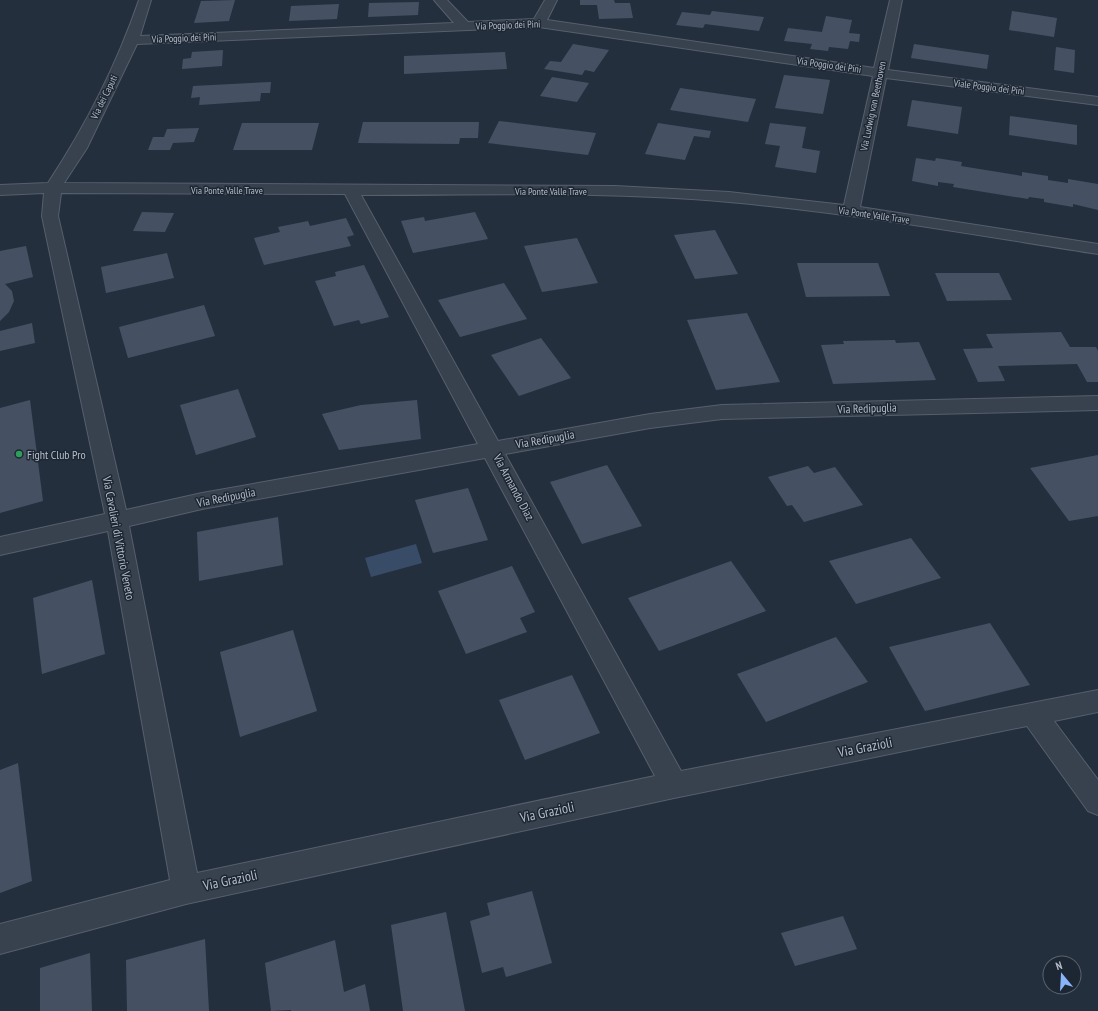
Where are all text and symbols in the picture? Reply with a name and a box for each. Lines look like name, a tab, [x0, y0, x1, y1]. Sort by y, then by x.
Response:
street label: Via Poggio dei Pini	[474, 17, 541, 33]
street label: Via Poggio dei Pini	[150, 30, 217, 46]
street label: Via Poggio dei Pini	[795, 54, 862, 76]
street label: Via Ludwig van Beethoven	[857, 60, 889, 153]
street label: Via dei Caputi	[87, 73, 120, 122]
street label: Viale Poggio dei Pini	[952, 76, 1025, 98]
street label: Via Ponte Valle Trave	[190, 184, 263, 197]
street label: Via Ponte Valle Trave	[514, 185, 587, 198]
street label: Via Ponte Valle Trave	[837, 203, 910, 226]
street label: Via Redipuglia	[836, 399, 897, 417]
street label: Via Redipuglia	[513, 426, 576, 452]
place label: Fight Club Pro	[27, 447, 86, 462]
marker: Fight Club Pro	[14, 449, 24, 459]
street label: Via Armando Diaz	[490, 450, 538, 523]
street label: Via Cavalieri di Vittorio Veneto	[99, 474, 138, 601]
street label: Via Redipuglia	[194, 484, 257, 510]
street label: Via Grazioli	[835, 733, 894, 761]
street label: Via Grazioli	[517, 797, 576, 827]
street label: Via Grazioli	[200, 865, 259, 895]
north arrow	[1042, 955, 1082, 995]
text: N	[1054, 958, 1064, 973]

